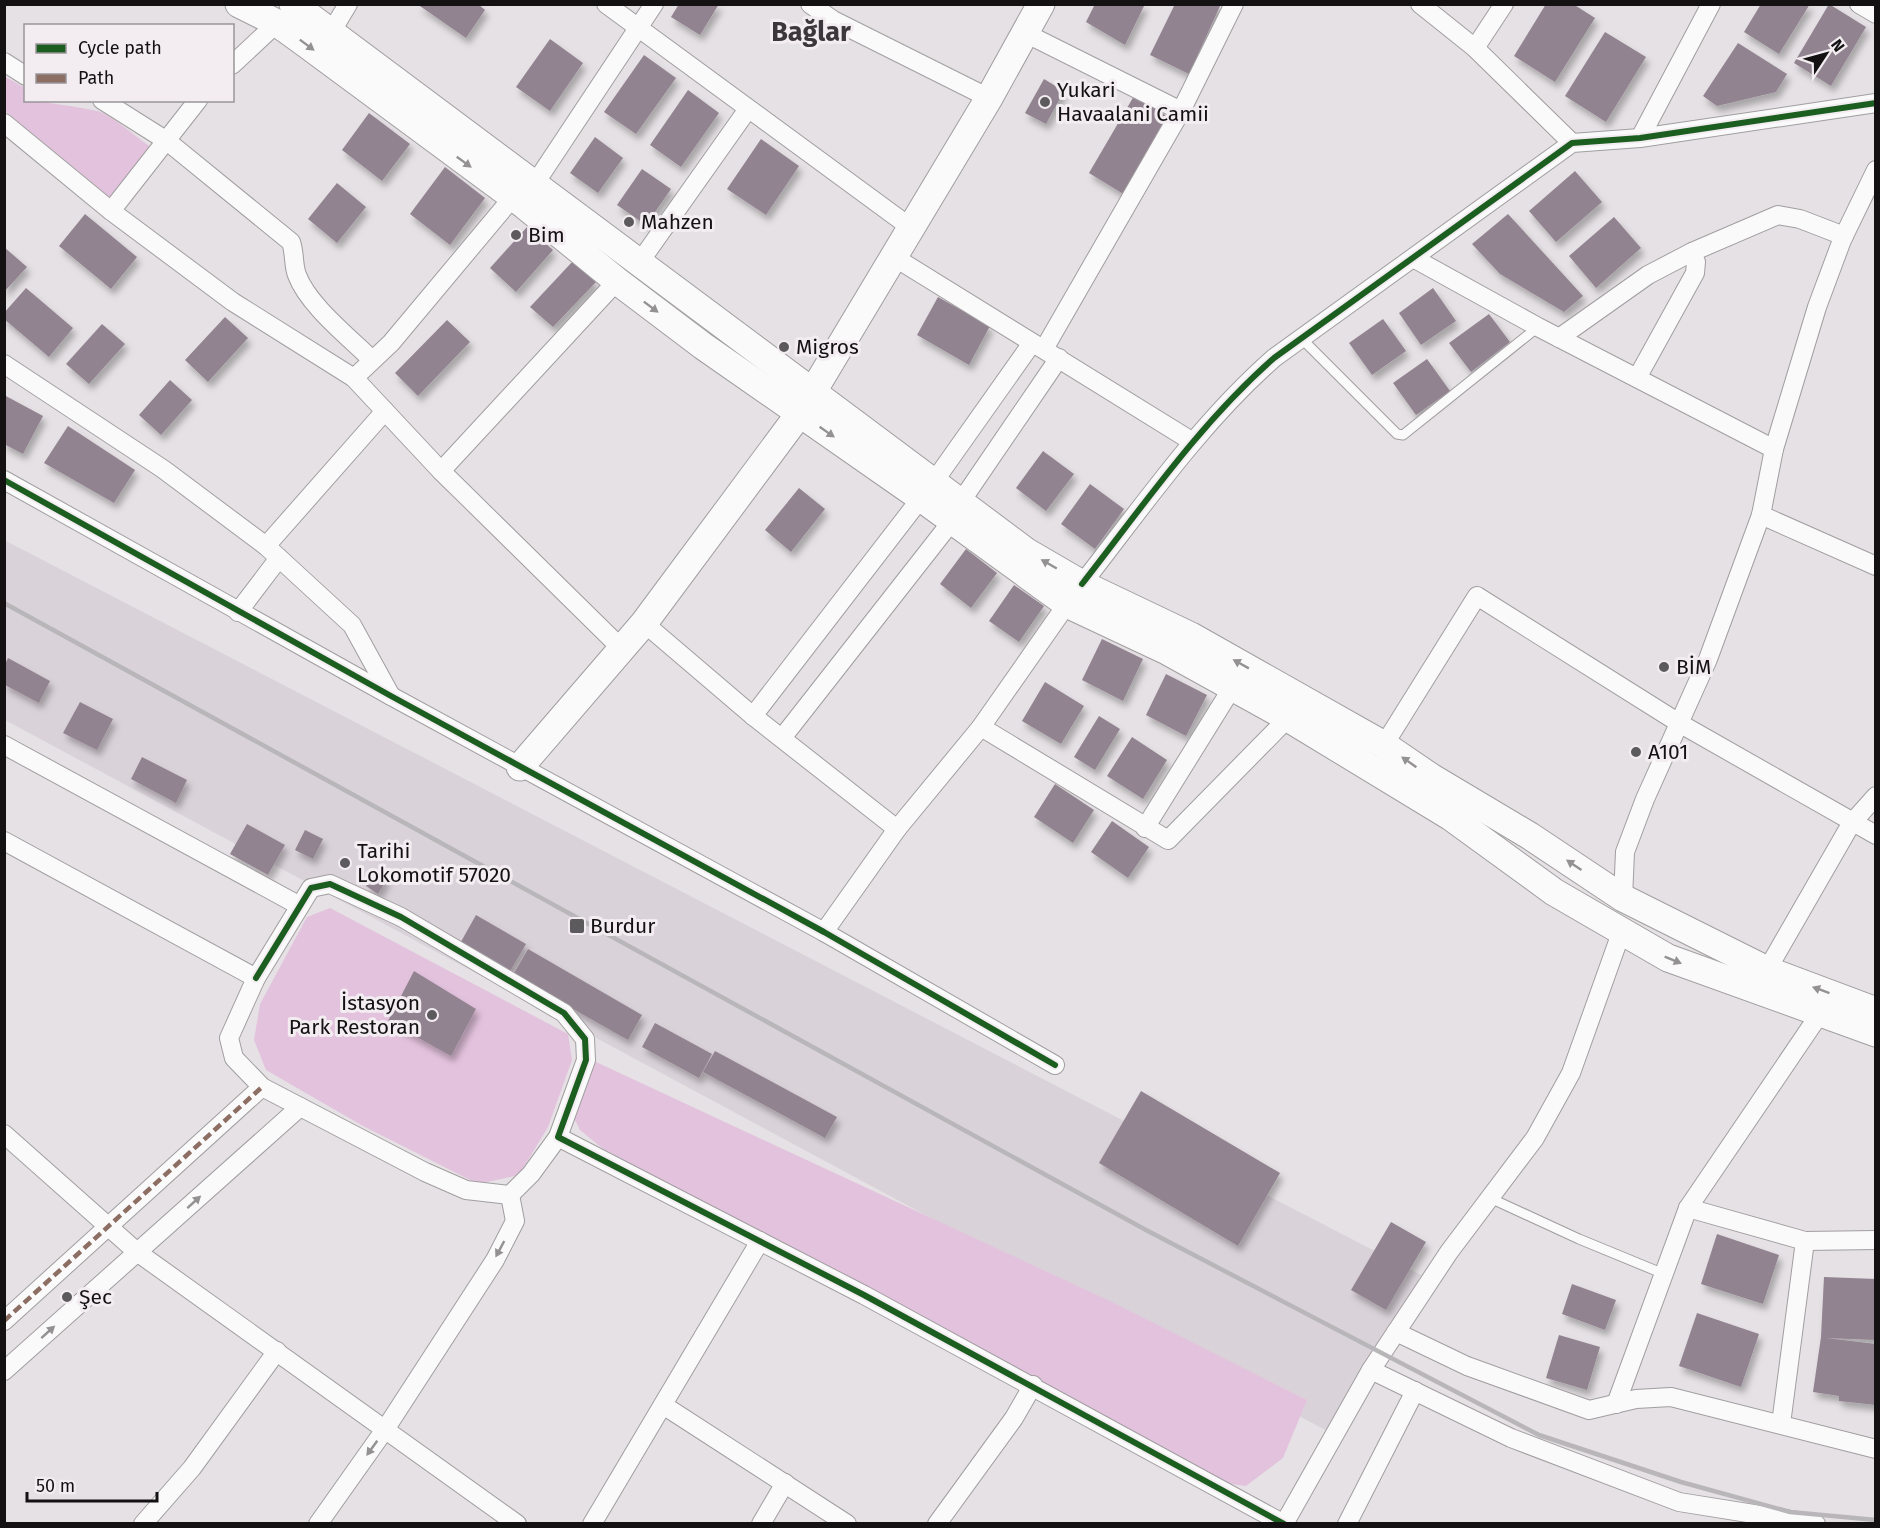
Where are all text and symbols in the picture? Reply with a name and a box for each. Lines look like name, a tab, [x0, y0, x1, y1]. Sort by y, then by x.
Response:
district label: Bağlar	[771, 16, 851, 48]
legend	[24, 24, 234, 102]
north arrow	[1796, 24, 1856, 84]
text: N	[1827, 36, 1849, 55]
text: Cycle path	[78, 37, 162, 59]
one-way arrow	[299, 39, 315, 51]
text: Path	[78, 67, 114, 89]
place label: Yukari Havaalani Camii	[1057, 77, 1209, 127]
marker: Yukari Havaalani Camii	[1038, 95, 1052, 109]
one-way arrow	[456, 155, 471, 167]
place label: Mahzen	[641, 209, 714, 235]
marker: Mahzen	[622, 215, 636, 229]
place label: Bim	[528, 222, 565, 248]
marker: Bim	[509, 228, 523, 242]
one-way arrow	[643, 300, 659, 313]
place label: Migros	[796, 334, 859, 360]
marker: Migros	[777, 340, 791, 354]
one-way arrow	[819, 426, 835, 437]
one-way arrow	[1041, 559, 1057, 570]
place label: BİM	[1676, 654, 1711, 680]
one-way arrow	[1232, 659, 1249, 669]
marker: BİM	[1657, 660, 1671, 674]
place label: A101	[1648, 739, 1688, 765]
marker: A101	[1629, 745, 1643, 759]
one-way arrow	[1401, 757, 1417, 768]
place label: Tarihi Lokomotif 57020	[357, 838, 511, 888]
marker: Tarihi Lokomotif 57020	[338, 856, 352, 870]
one-way arrow	[1566, 860, 1582, 871]
place label: Burdur	[590, 913, 655, 939]
marker: Burdur	[568, 917, 586, 935]
one-way arrow	[1665, 955, 1683, 965]
one-way arrow	[1811, 985, 1829, 995]
place label: İstasyon Park Restoran	[289, 990, 420, 1040]
marker: İstasyon Park Restoran	[425, 1008, 439, 1022]
one-way arrow	[186, 1195, 201, 1209]
one-way arrow	[496, 1240, 506, 1258]
place label: Şec	[79, 1284, 112, 1310]
marker: Şec	[60, 1290, 74, 1304]
one-way arrow	[40, 1326, 55, 1339]
one-way arrow	[366, 1440, 378, 1456]
scale bar	[27, 1465, 158, 1503]
text: 50 m	[36, 1475, 75, 1497]

